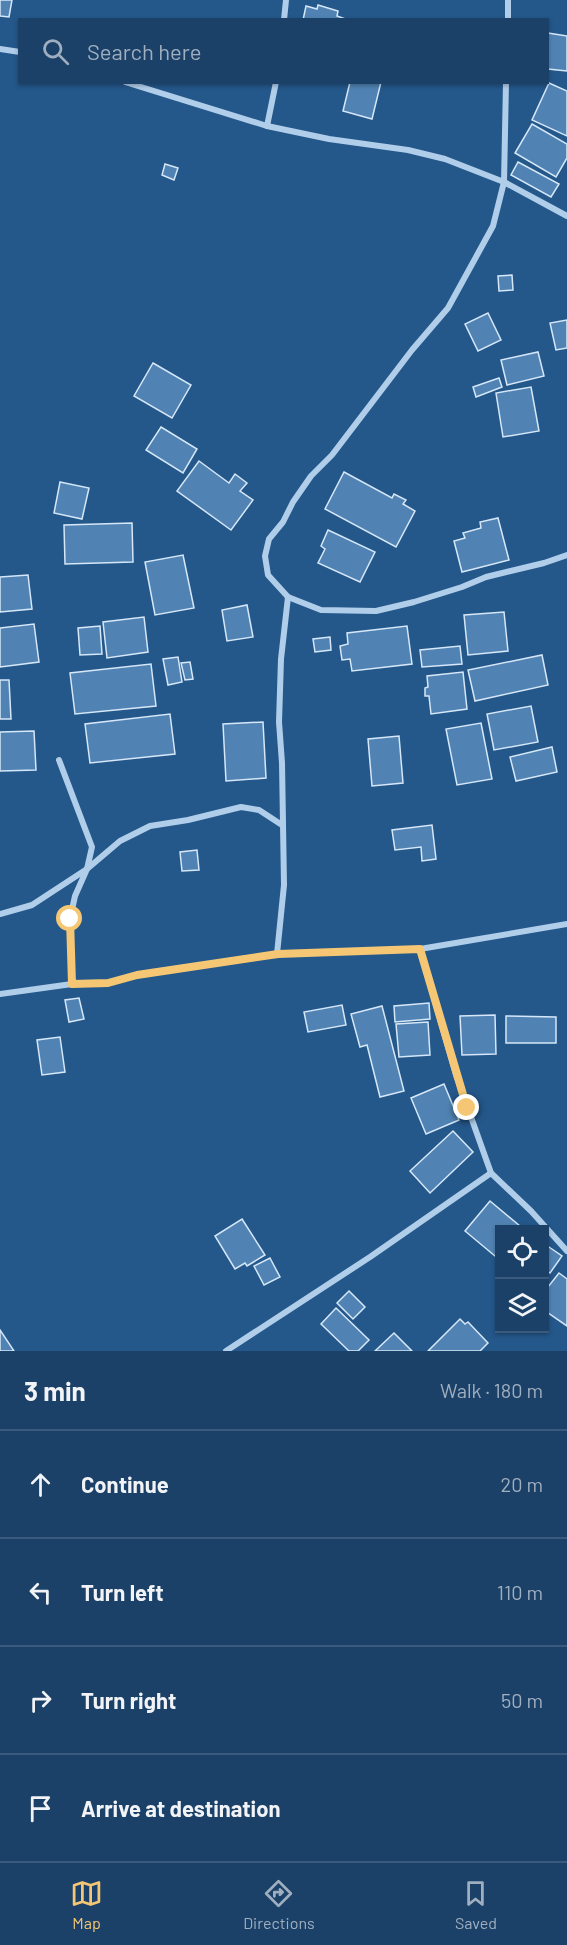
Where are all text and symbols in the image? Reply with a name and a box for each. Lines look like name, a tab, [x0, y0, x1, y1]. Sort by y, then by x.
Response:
search box	[18, 18, 549, 84]
icon: search	[39, 35, 72, 68]
text: Search here	[87, 38, 201, 64]
route start	[56, 905, 82, 931]
route end	[453, 1094, 479, 1120]
map controls	[495, 1225, 549, 1333]
button: locate	[495, 1225, 549, 1279]
button: layers	[495, 1279, 549, 1333]
text: 3 min	[24, 1375, 86, 1406]
text: Walk · 180 m	[440, 1378, 543, 1402]
icon: ahead	[24, 1468, 57, 1501]
text: Continue	[81, 1471, 169, 1497]
text: 20 m	[500, 1472, 543, 1496]
icon: left	[24, 1576, 57, 1609]
text: Turn left	[81, 1579, 164, 1605]
text: 110 m	[497, 1580, 543, 1604]
icon: right	[24, 1684, 57, 1717]
text: Turn right	[81, 1687, 176, 1713]
text: 50 m	[501, 1688, 543, 1712]
icon: arrive	[24, 1792, 57, 1825]
text: Arrive at destination	[81, 1795, 280, 1821]
tab: Map	[70, 1877, 103, 1932]
tab: Directions	[243, 1877, 315, 1932]
tab: Saved	[455, 1877, 497, 1932]

